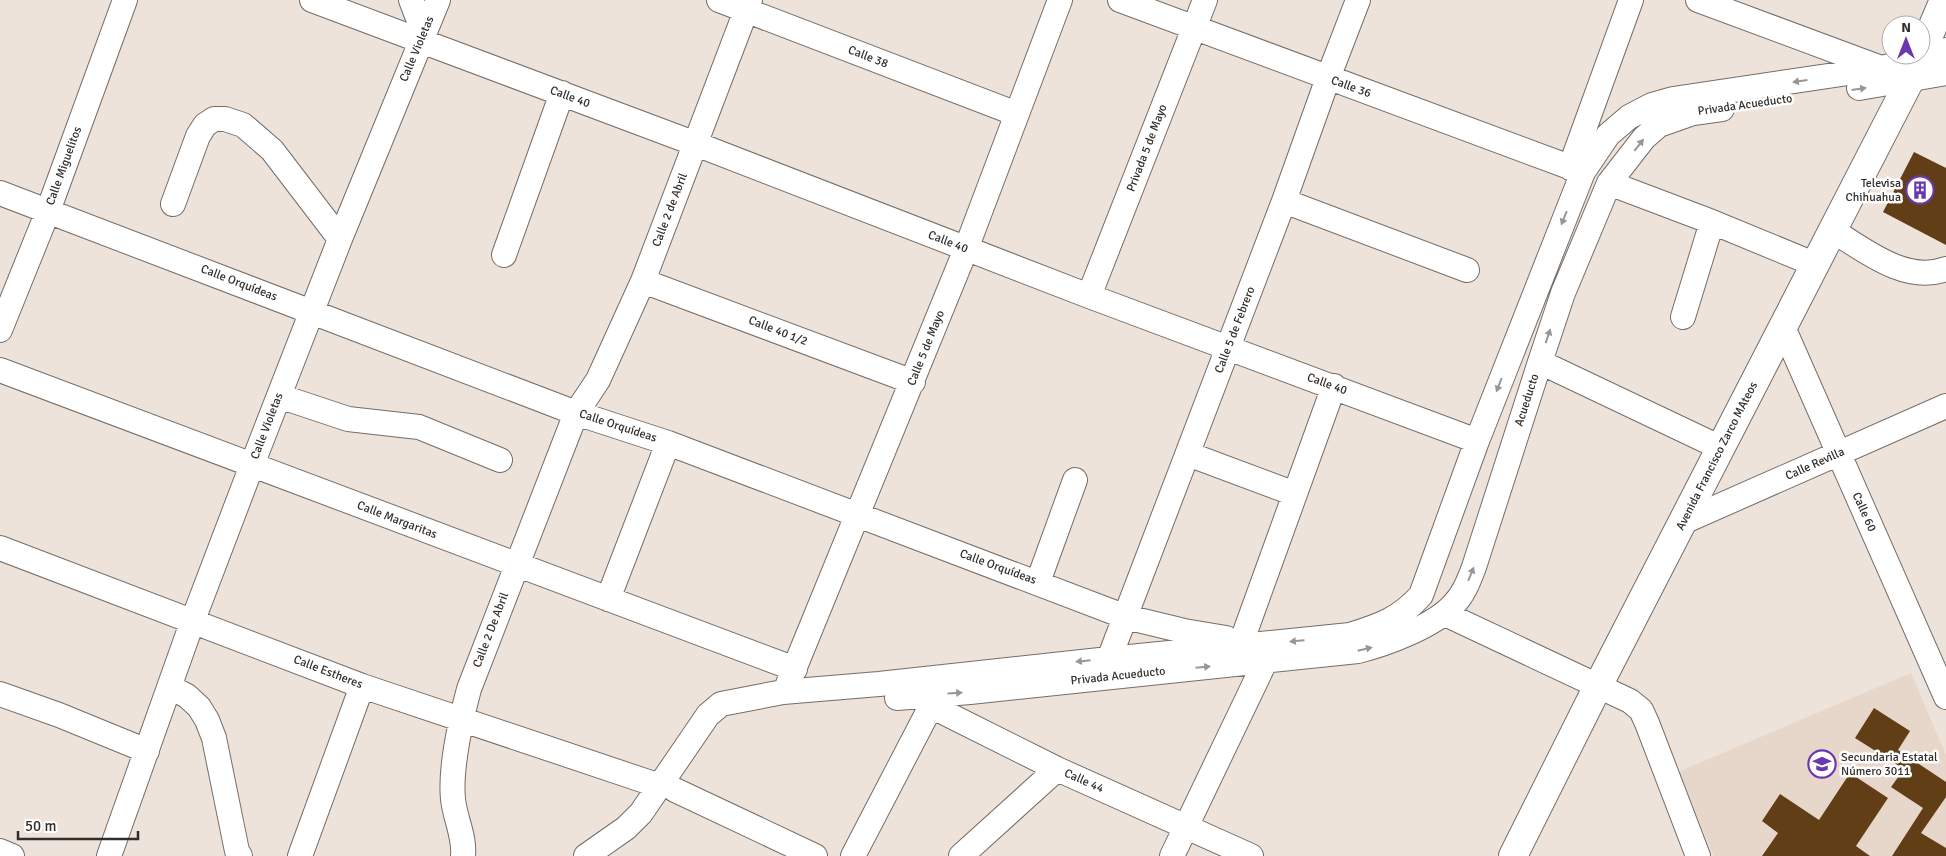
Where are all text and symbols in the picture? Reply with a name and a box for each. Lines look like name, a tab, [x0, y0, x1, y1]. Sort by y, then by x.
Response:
street label: Calle Violetas	[396, 14, 438, 84]
north arrow	[1881, 15, 1931, 65]
text: N	[1901, 19, 1911, 36]
street label: Calle 38	[846, 43, 890, 71]
street label: Calle 36	[1329, 73, 1373, 101]
one-way arrow	[1791, 77, 1807, 85]
street label: Calle 40	[548, 83, 592, 111]
one-way arrow	[1851, 84, 1867, 92]
street label: Privada Acueducto	[1697, 91, 1793, 119]
street label: Privada 5 de Mayo	[1123, 102, 1171, 194]
street label: Calle Miguelitos	[43, 125, 85, 207]
one-way arrow	[1633, 139, 1644, 152]
street label: Calle 2 de Abril	[649, 171, 691, 249]
building icon: Televisa Chihuahua	[1905, 175, 1935, 205]
place label: Televisa Chihuahua	[1846, 176, 1901, 205]
one-way arrow	[1560, 211, 1568, 225]
street label: Calle 40	[926, 228, 970, 256]
street label: Calle Orquídeas	[199, 262, 279, 304]
street label: Calle 5 de Febrero	[1212, 285, 1258, 375]
street label: Calle 5 de Mayo	[904, 308, 948, 388]
street label: Calle 40 1/2	[746, 313, 810, 349]
one-way arrow	[1545, 328, 1553, 343]
street label: Calle 40	[1305, 370, 1349, 398]
street label: Acueducto	[1511, 372, 1543, 428]
one-way arrow	[1494, 378, 1502, 392]
street label: Avenida Francisco Zarco MAteos	[1673, 379, 1761, 533]
street label: Calle Violetas	[247, 391, 287, 461]
street label: Calle Orquídeas	[577, 406, 659, 446]
street label: Calle Revilla	[1783, 444, 1847, 484]
street label: Calle 60	[1849, 490, 1879, 534]
street label: Calle Margaritas	[355, 498, 439, 542]
street label: Calle Orquídeas	[958, 546, 1038, 588]
one-way arrow	[1468, 567, 1476, 581]
street label: Calle 2 De Abril	[470, 590, 512, 670]
one-way arrow	[1289, 637, 1305, 645]
one-way arrow	[1357, 645, 1372, 653]
street label: Calle Estheres	[291, 652, 365, 692]
one-way arrow	[1075, 658, 1091, 666]
one-way arrow	[1196, 663, 1212, 671]
street label: Privada Acueducto	[1070, 664, 1166, 688]
one-way arrow	[947, 689, 963, 697]
school or university icon: Secundaria Estatal Número 3011	[1807, 749, 1837, 779]
place label: Secundaria Estatal Número 3011	[1841, 750, 1938, 779]
street label: Calle 44	[1062, 766, 1107, 797]
scale bar	[18, 808, 138, 840]
text: 50 m	[25, 817, 56, 835]

